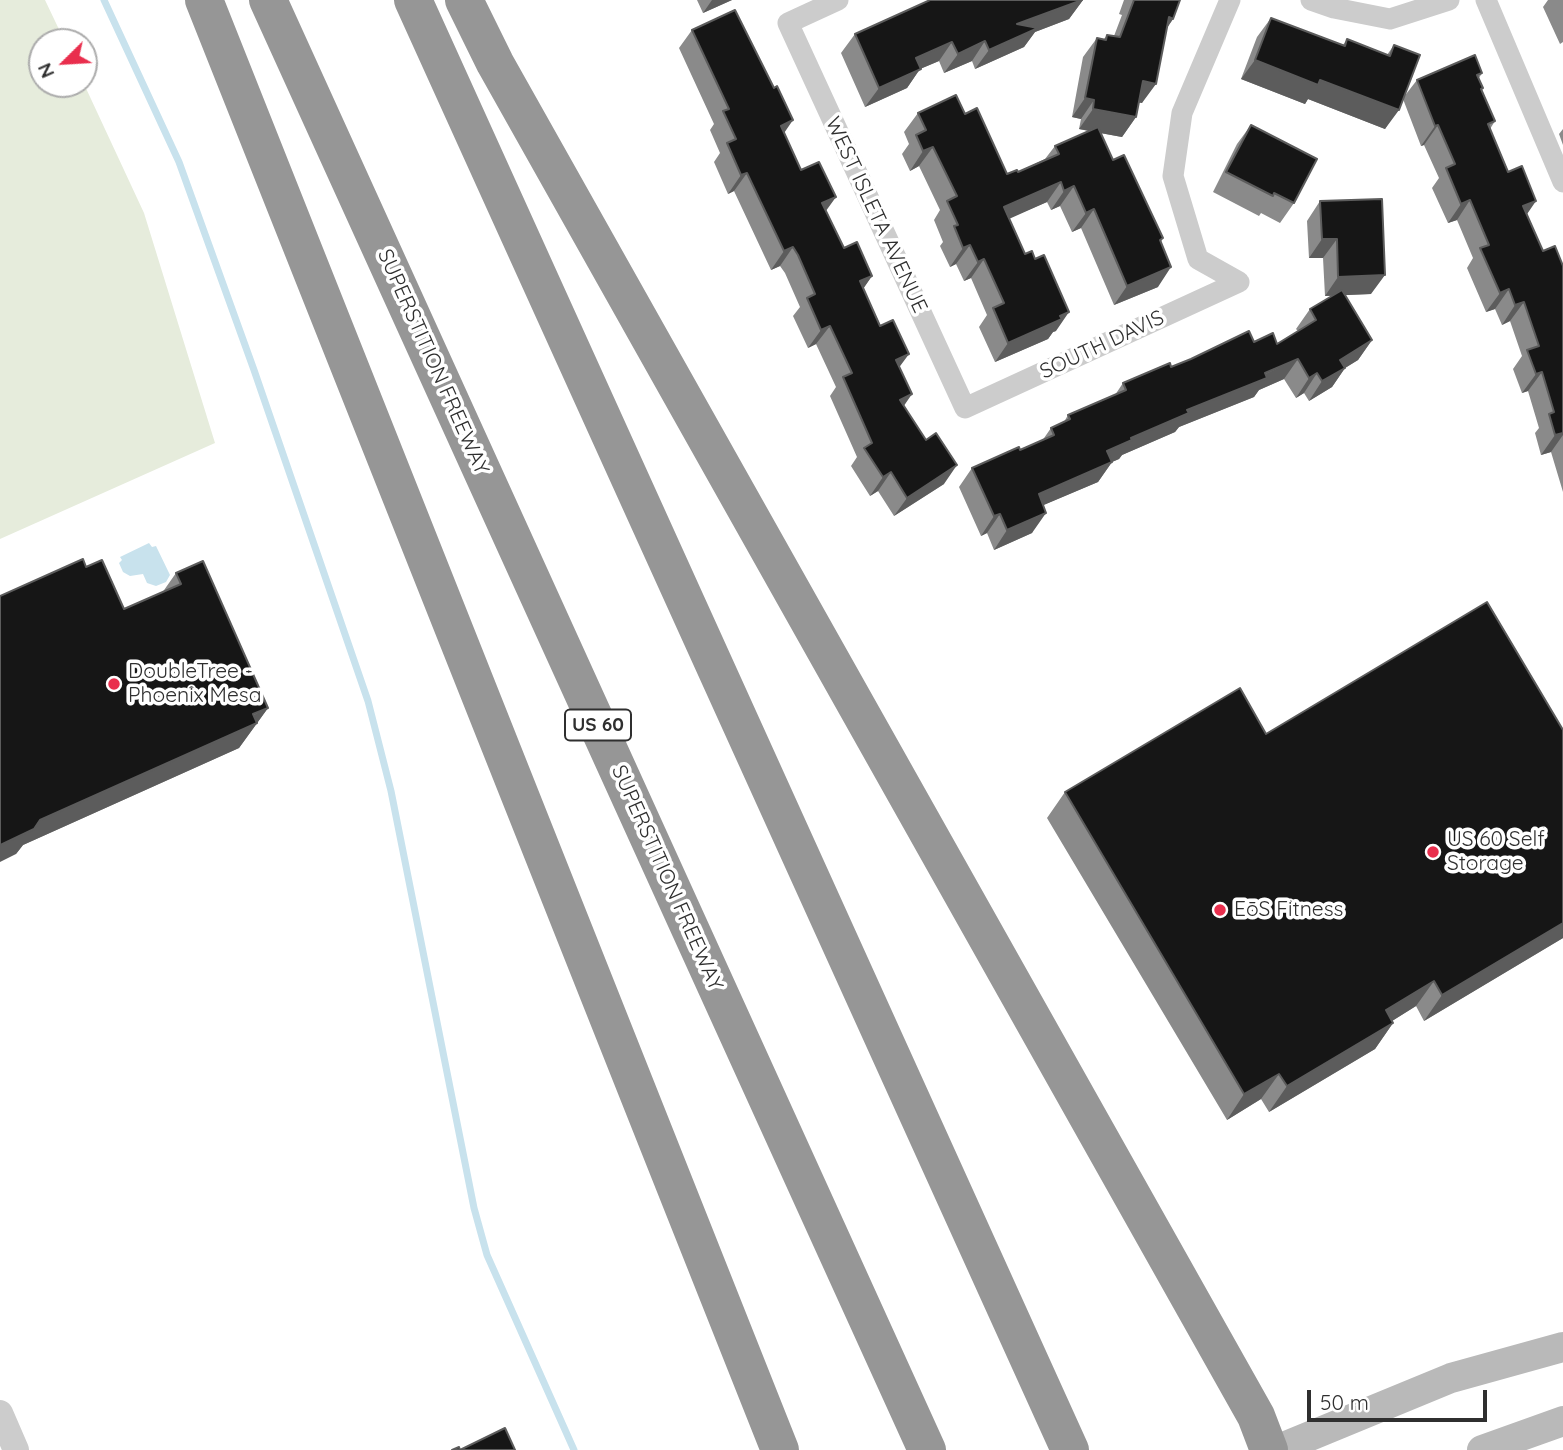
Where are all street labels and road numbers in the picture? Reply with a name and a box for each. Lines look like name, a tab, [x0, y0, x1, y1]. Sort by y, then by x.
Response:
street label: WEST ISLETA AVENUE	[820, 113, 932, 317]
street label: SUPERSTITION FREEWAY	[372, 245, 494, 479]
street label: SOUTH DAVIS	[1036, 305, 1168, 385]
road number: US 60	[565, 710, 631, 740]
street label: SUPERSTITION FREEWAY	[606, 761, 728, 995]

